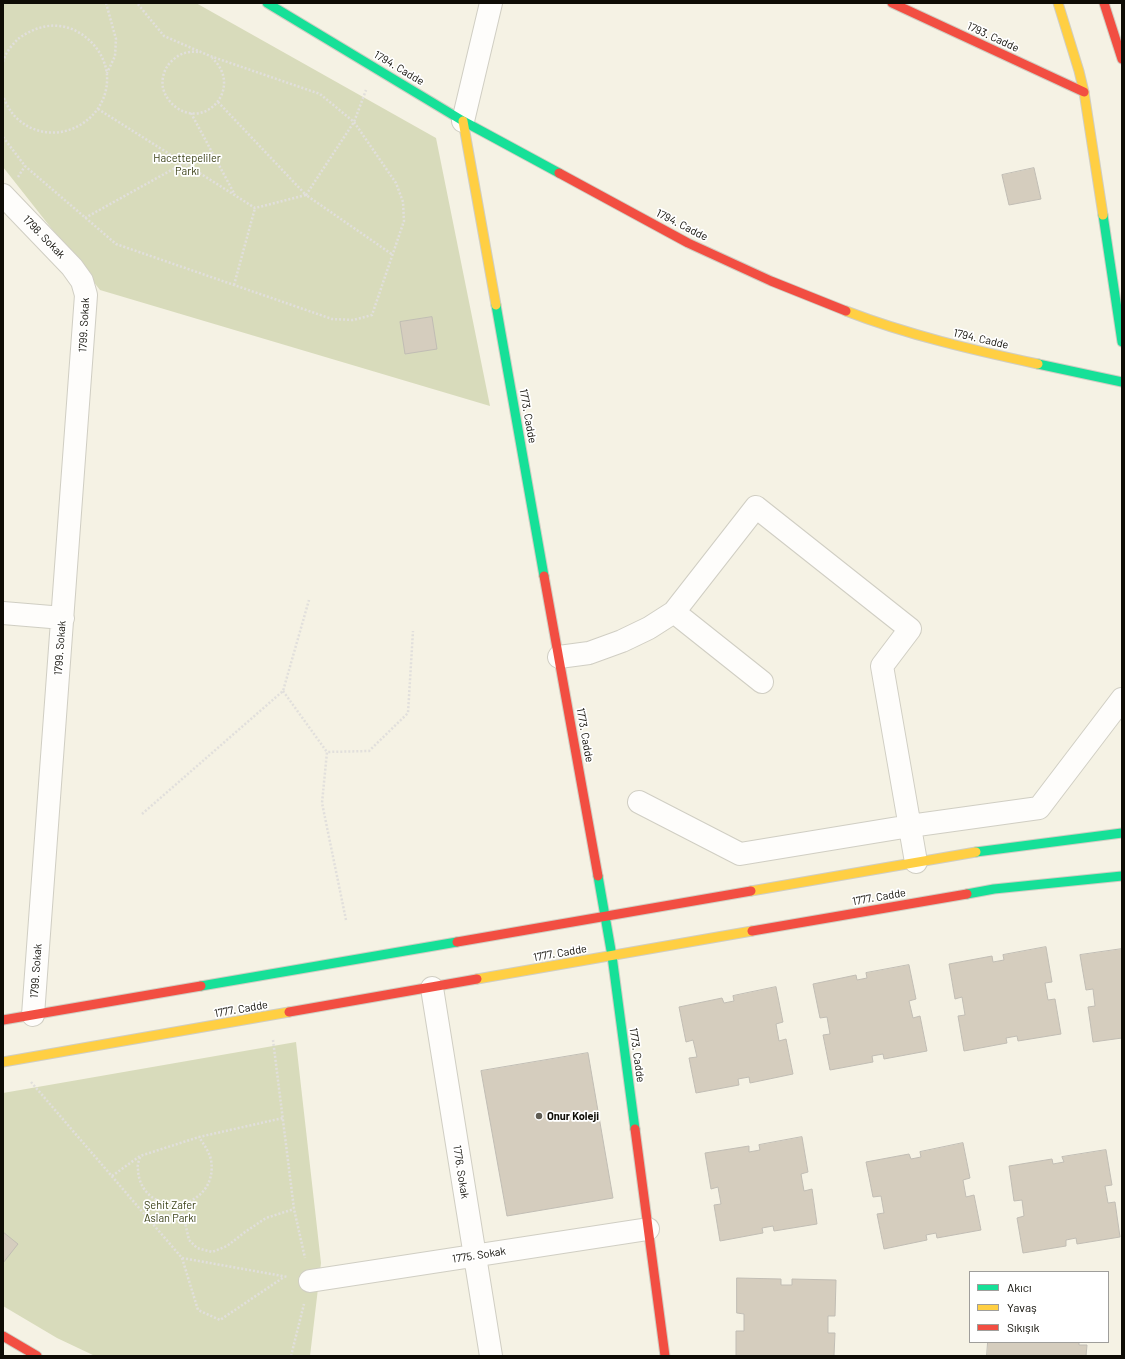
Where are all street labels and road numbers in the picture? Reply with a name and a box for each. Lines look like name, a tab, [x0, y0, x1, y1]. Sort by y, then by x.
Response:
street label: 1793. Cadde	[965, 19, 1021, 55]
street label: 1794. Cadde	[372, 48, 426, 88]
street label: 1794. Cadde	[654, 206, 710, 244]
street label: 1798. Sokak	[20, 213, 68, 261]
street label: 1799. Sokak	[76, 297, 92, 353]
street label: 1794. Cadde	[952, 326, 1010, 352]
street label: 1773. Cadde	[517, 388, 539, 444]
street label: 1799. Sokak	[52, 620, 68, 676]
street label: 1773. Cadde	[574, 707, 596, 763]
street label: 1777. Cadde	[851, 886, 907, 908]
street label: 1777. Cadde	[532, 942, 588, 964]
street label: 1799. Sokak	[28, 943, 44, 999]
street label: 1777. Cadde	[213, 998, 269, 1020]
street label: 1773. Cadde	[627, 1027, 647, 1083]
street label: 1776. Sokak	[450, 1144, 472, 1200]
street label: 1775. Sokak	[451, 1244, 507, 1266]

